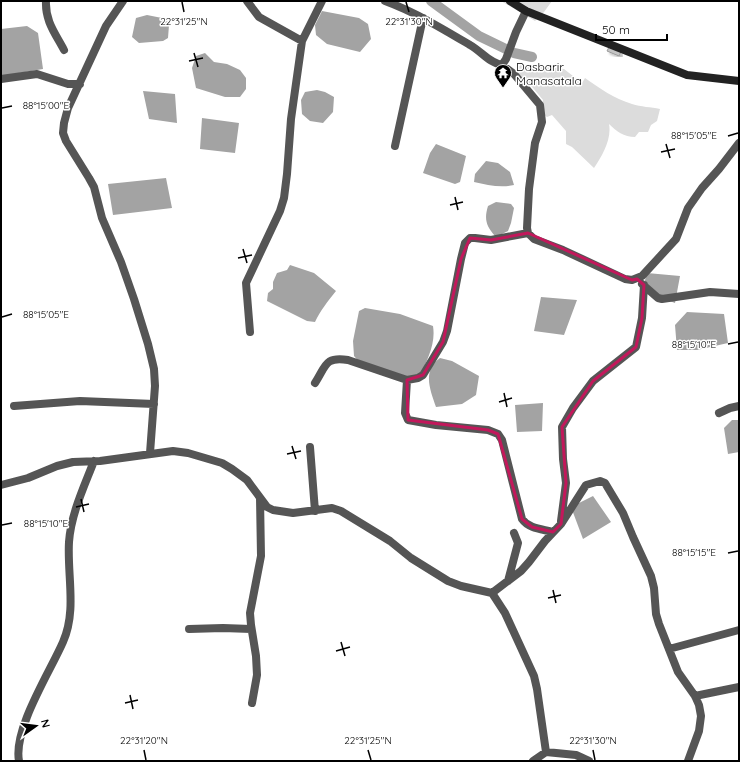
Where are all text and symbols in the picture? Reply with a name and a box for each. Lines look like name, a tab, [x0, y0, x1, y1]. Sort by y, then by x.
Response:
text: 22°31'25"N	[160, 15, 208, 28]
text: 22°31'30"N	[385, 15, 433, 28]
scale bar	[596, 16, 667, 42]
text: 50 m	[602, 22, 630, 37]
place label: Dasbarir Manasatala	[516, 59, 582, 88]
temple icon: Dasbarir Manasatala	[493, 63, 513, 88]
text: 88°15'00"E	[23, 99, 70, 112]
text: 88°15'05"E	[671, 129, 717, 142]
text: 88°15'05"E	[23, 308, 69, 321]
text: 88°15'10"E	[672, 338, 716, 351]
text: 88°15'10"E	[24, 517, 68, 530]
text: 88°15'15"E	[672, 546, 716, 559]
north arrow	[16, 706, 56, 746]
text: N	[38, 718, 53, 729]
text: 22°31'20"N	[120, 734, 168, 747]
text: 22°31'25"N	[344, 734, 392, 747]
text: 22°31'30"N	[569, 734, 617, 747]

